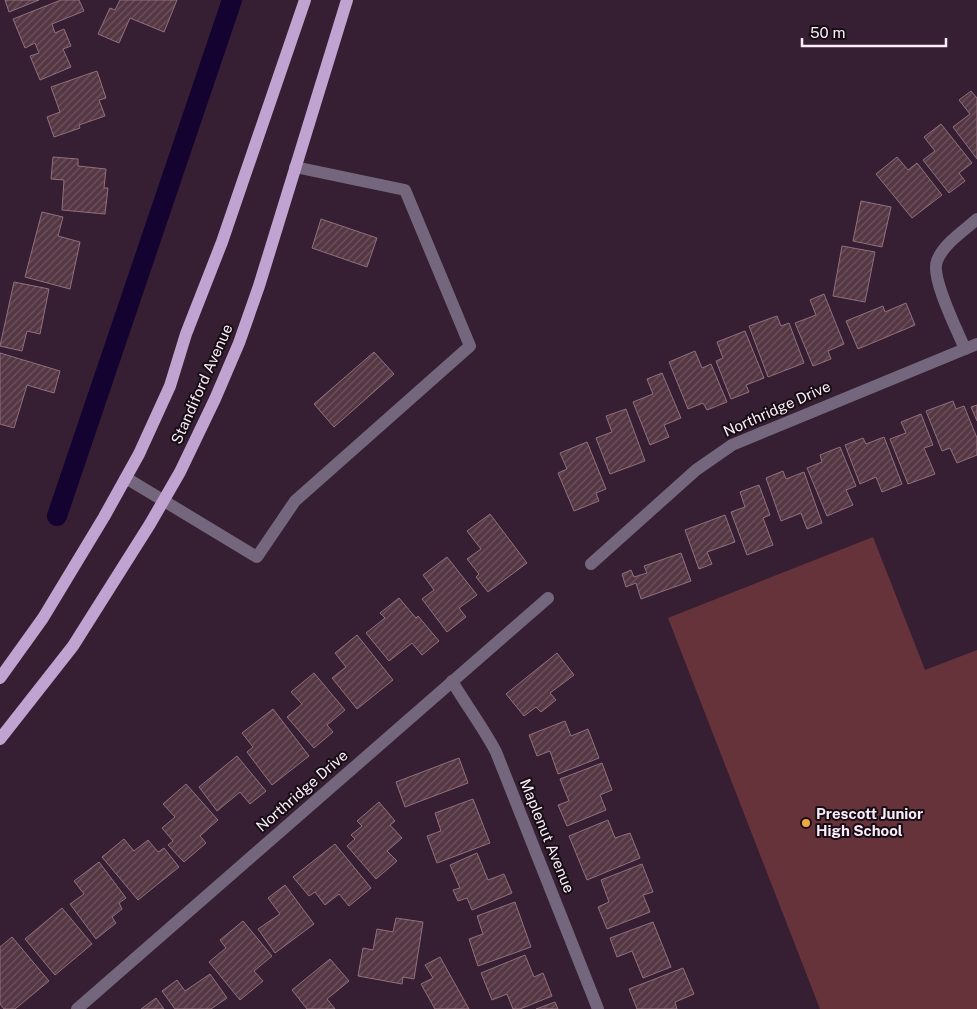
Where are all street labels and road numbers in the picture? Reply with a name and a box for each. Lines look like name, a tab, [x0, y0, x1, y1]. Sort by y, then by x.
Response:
street label: Standiford Avenue	[167, 321, 236, 446]
street label: Northridge Drive	[721, 377, 833, 440]
street label: Northridge Drive	[253, 746, 351, 835]
street label: Maplenut Avenue	[517, 776, 578, 895]

